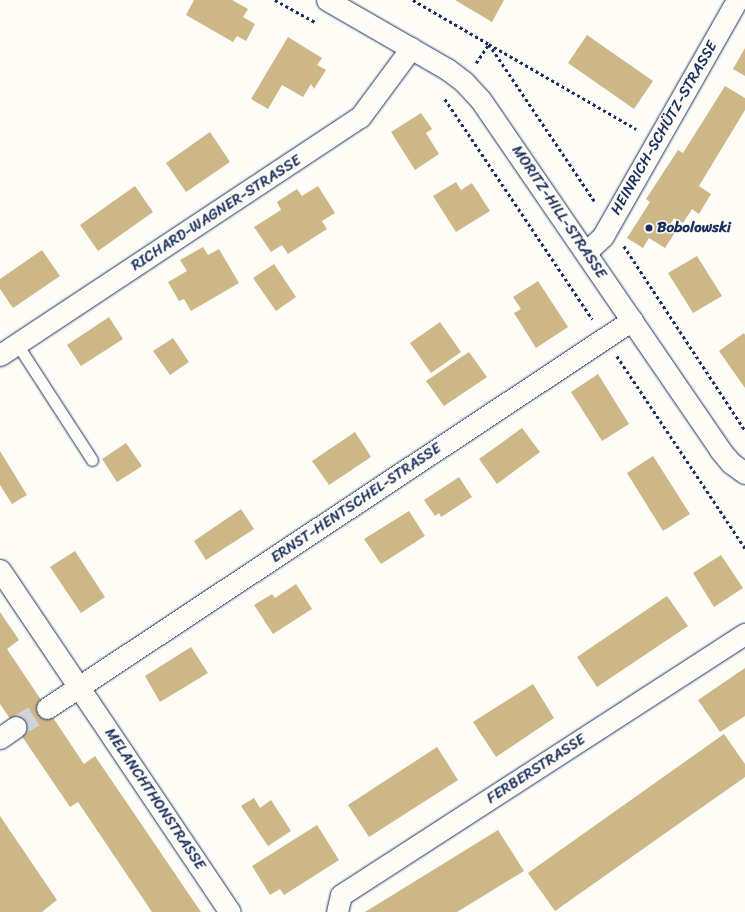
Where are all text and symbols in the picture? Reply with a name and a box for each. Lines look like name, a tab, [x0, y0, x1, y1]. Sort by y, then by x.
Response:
street label: HEINRICH-SCHÜTZ-STRASSE	[607, 38, 721, 218]
street label: MORITZ-HILL-STRASSE	[508, 142, 610, 282]
street label: RICHARD-WAGNER-STRASSE	[128, 151, 304, 275]
place label: Bobolowski	[657, 219, 731, 237]
marker: Bobolowski	[644, 223, 654, 233]
street label: ERNST-HENTSCHEL-STRASSE	[268, 439, 444, 567]
street label: MELANCHTHONSTRASSE	[101, 725, 209, 873]
street label: FERBERSTRASSE	[483, 730, 589, 808]

